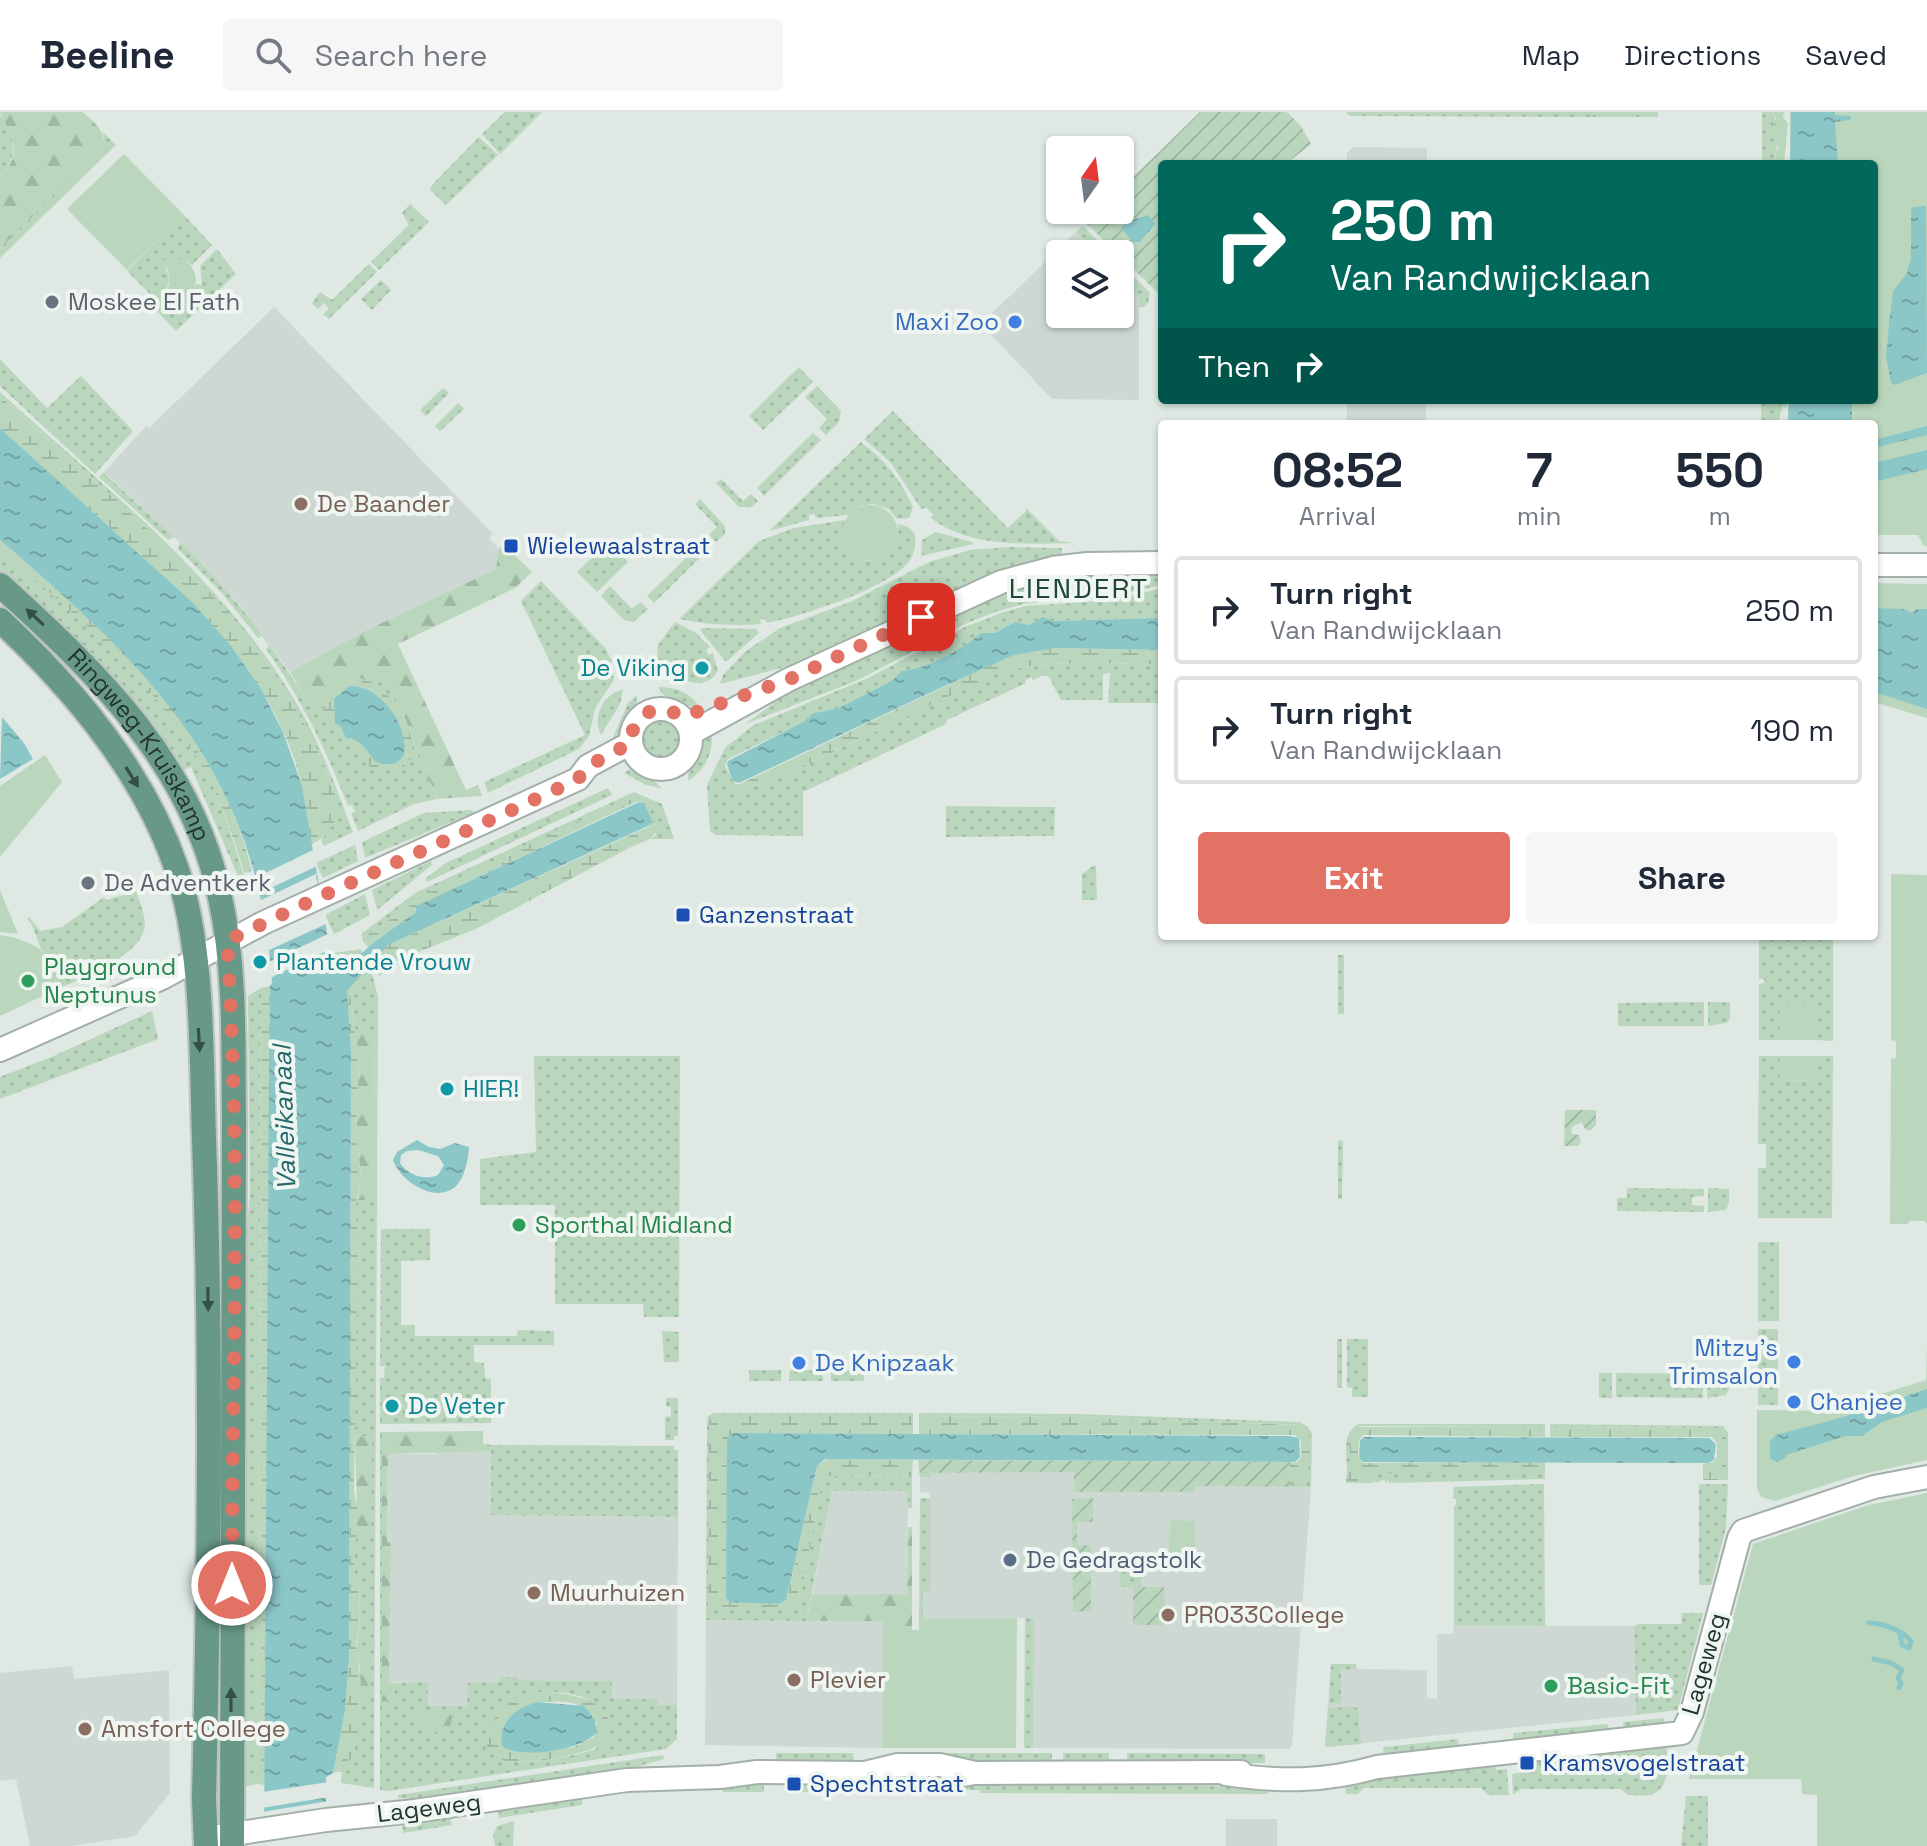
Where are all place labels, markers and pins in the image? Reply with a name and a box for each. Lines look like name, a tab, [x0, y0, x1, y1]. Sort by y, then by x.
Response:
place label: Moskee El Fath	[68, 286, 240, 317]
marker: Moskee El Fath	[43, 293, 61, 311]
place label: Maxi Zoo	[895, 306, 999, 337]
marker: Maxi Zoo	[1006, 313, 1024, 331]
place label: De Baander	[317, 488, 450, 519]
marker: De Baander	[292, 495, 310, 513]
place label: Wielewaalstraat	[527, 530, 710, 561]
marker: Wielewaalstraat	[502, 537, 520, 555]
pin	[887, 583, 955, 651]
place label: De Viking	[580, 652, 686, 683]
marker: De Viking	[693, 659, 711, 677]
place label: De Adventkerk	[104, 867, 271, 898]
marker: De Adventkerk	[79, 874, 97, 892]
place label: Ganzenstraat	[699, 899, 854, 930]
marker: Ganzenstraat	[674, 906, 692, 924]
place label: Plantende Vrouw	[276, 946, 472, 977]
place label: Playground Neptunus	[44, 951, 176, 1010]
marker: Plantende Vrouw	[251, 953, 269, 971]
marker: Playground Neptunus	[19, 972, 37, 990]
place label: HIER!	[463, 1073, 519, 1104]
marker: HIER!	[438, 1080, 456, 1098]
place label: Sporthal Midland	[535, 1209, 733, 1240]
marker: Sporthal Midland	[510, 1216, 528, 1234]
place label: Mitzy's Trimsalon	[1668, 1332, 1778, 1391]
place label: De Knipzaak	[815, 1347, 955, 1378]
marker: Mitzy's Trimsalon	[1785, 1353, 1803, 1371]
marker: De Knipzaak	[790, 1354, 808, 1372]
place label: Chanjee	[1810, 1386, 1903, 1417]
place label: De Veter	[408, 1390, 506, 1421]
marker: Chanjee	[1785, 1393, 1803, 1411]
marker: De Veter	[383, 1397, 401, 1415]
place label: De Gedragstolk	[1026, 1544, 1202, 1575]
marker: De Gedragstolk	[1001, 1551, 1019, 1569]
place label: Muurhuizen	[550, 1577, 685, 1608]
marker: Muurhuizen	[525, 1584, 543, 1602]
place label: PRO33College	[1184, 1599, 1344, 1630]
marker: PRO33College	[1159, 1606, 1177, 1624]
place label: Plevier	[810, 1664, 886, 1695]
place label: Basic-Fit	[1567, 1670, 1670, 1701]
marker: Plevier	[785, 1671, 803, 1689]
marker: Basic-Fit	[1542, 1677, 1560, 1695]
place label: Amsfort College	[101, 1713, 286, 1744]
marker: Amsfort College	[76, 1720, 94, 1738]
place label: Kramsvogelstraat	[1543, 1747, 1746, 1778]
marker: Kramsvogelstraat	[1518, 1754, 1536, 1772]
place label: Spechtstraat	[810, 1768, 964, 1799]
marker: Spechtstraat	[785, 1775, 803, 1793]

